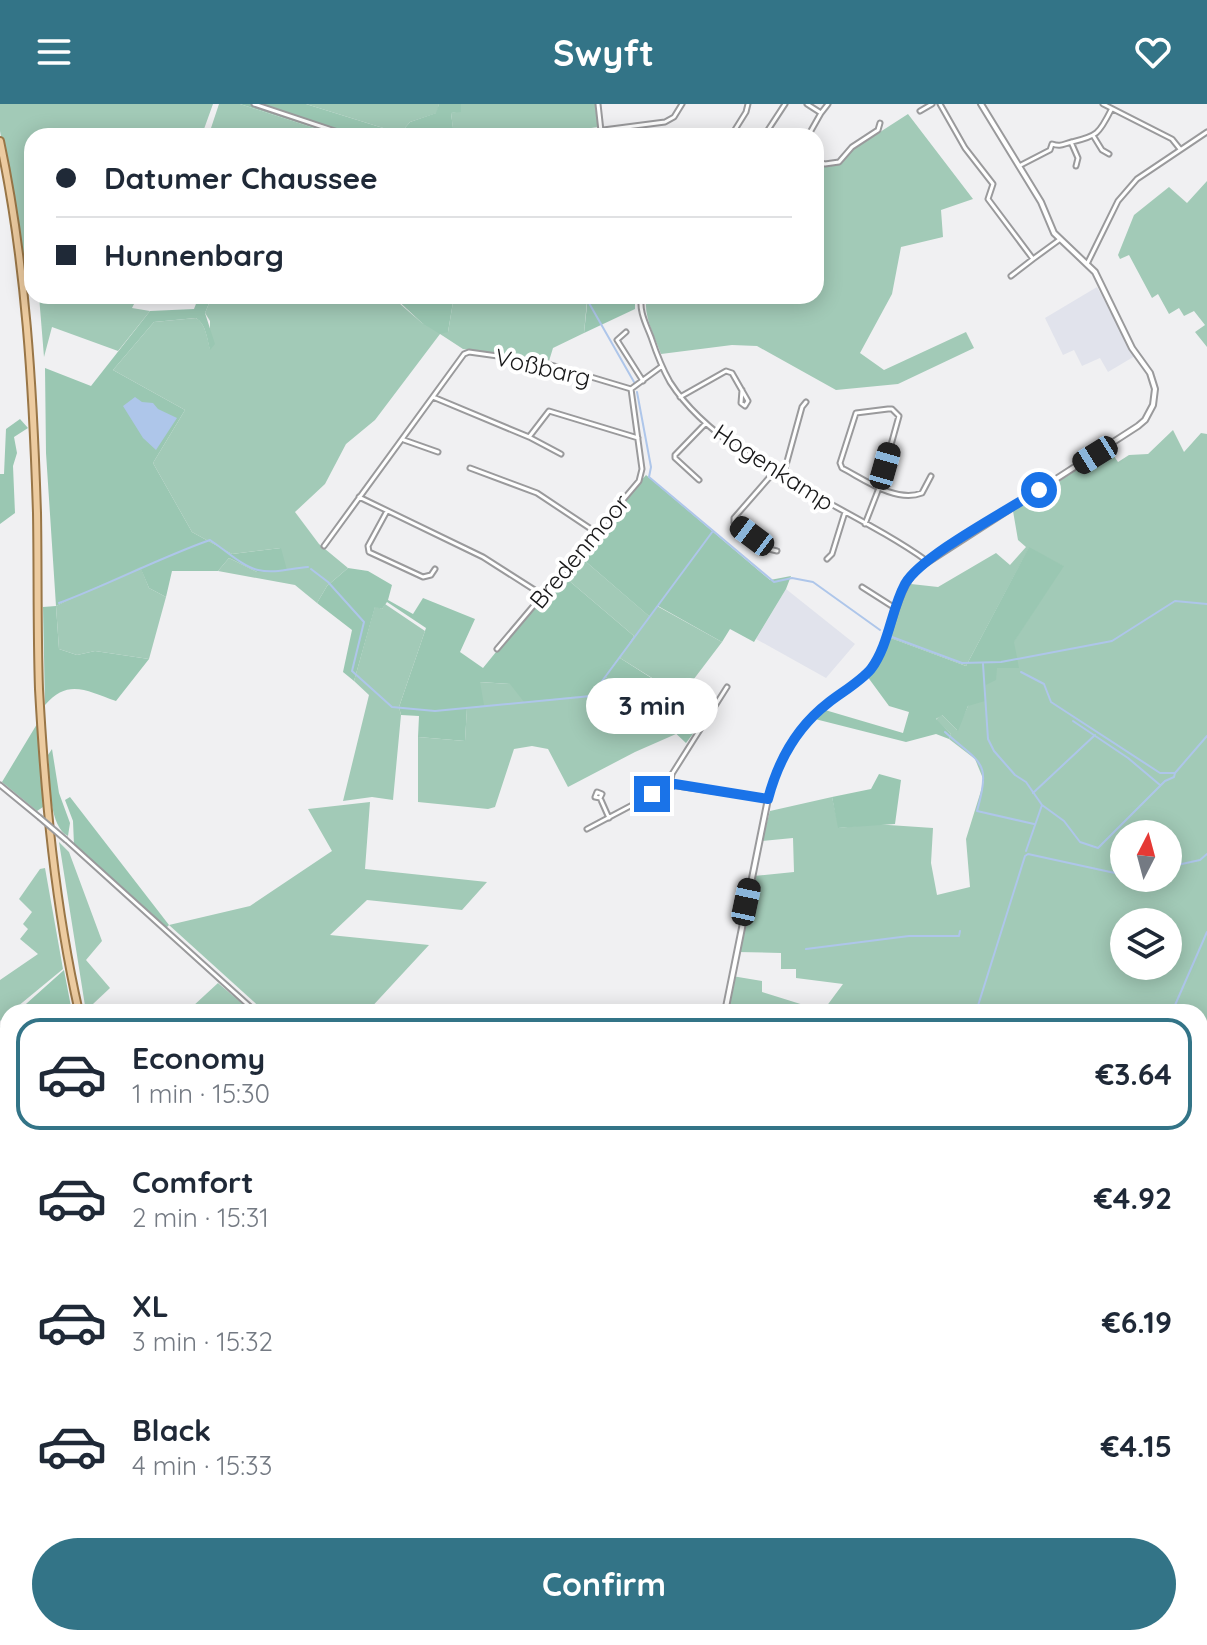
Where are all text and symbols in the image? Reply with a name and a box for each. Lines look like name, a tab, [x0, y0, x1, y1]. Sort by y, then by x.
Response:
icon: menu	[32, 30, 76, 74]
text: Swyft	[553, 30, 654, 75]
icon: heart	[1131, 30, 1175, 74]
text: Datumer Chaussee	[104, 159, 378, 197]
text: Hunnenbarg	[104, 236, 284, 274]
street label: Voßbarg	[492, 341, 594, 393]
street label: Hogenkamp	[708, 417, 840, 517]
car	[1068, 432, 1122, 478]
car	[867, 440, 903, 492]
route start	[1021, 472, 1057, 508]
street label: Bredenmoor	[523, 488, 635, 614]
car	[726, 512, 778, 560]
callout: 3 min	[586, 678, 718, 734]
text: 3 min	[619, 689, 685, 722]
route end	[634, 776, 670, 812]
north arrow	[1110, 820, 1182, 892]
map controls	[1110, 820, 1182, 980]
car	[729, 876, 763, 928]
button: layers	[1110, 908, 1182, 980]
icon: car	[36, 1038, 108, 1110]
text: Economy	[132, 1039, 265, 1077]
text: €3.64	[1095, 1055, 1172, 1093]
text: 1 min · 15:30	[132, 1077, 270, 1110]
icon: car	[36, 1162, 108, 1234]
text: Comfort	[132, 1163, 253, 1201]
text: €4.92	[1094, 1179, 1172, 1217]
text: 2 min · 15:31	[132, 1201, 269, 1234]
icon: car	[36, 1286, 108, 1358]
text: XL	[132, 1287, 169, 1325]
text: €6.19	[1102, 1303, 1172, 1341]
text: 3 min · 15:32	[132, 1325, 273, 1358]
icon: car	[36, 1410, 108, 1482]
text: Black	[132, 1411, 211, 1449]
text: €4.15	[1101, 1427, 1172, 1465]
text: 4 min · 15:33	[132, 1449, 272, 1482]
button: Confirm	[32, 1538, 1176, 1630]

